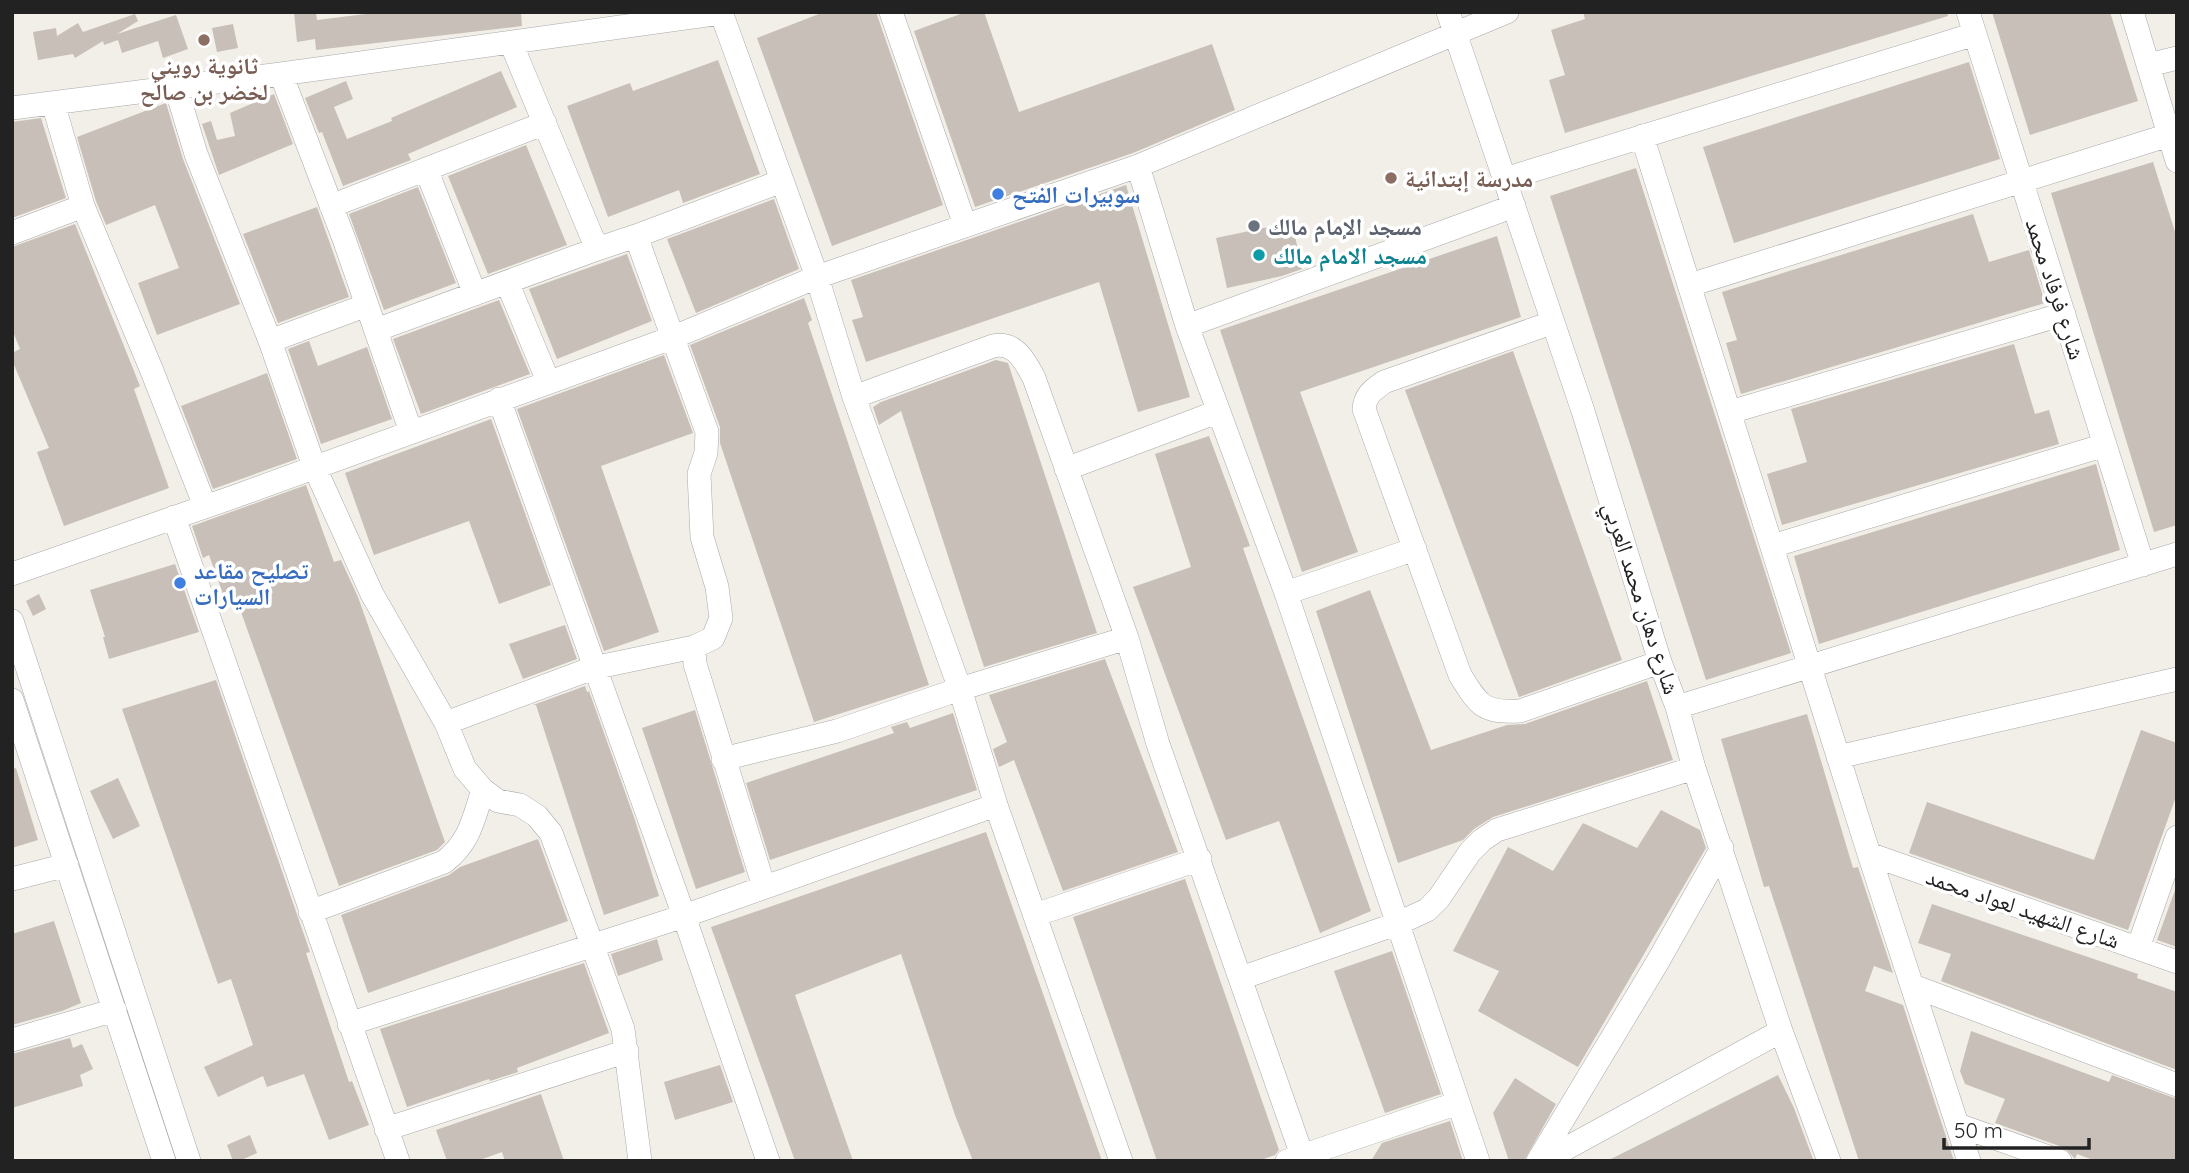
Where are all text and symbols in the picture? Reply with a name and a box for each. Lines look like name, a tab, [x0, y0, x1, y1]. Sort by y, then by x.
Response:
marker: ثانوية رويني لخضر بن صالح	[196, 32, 212, 48]
place label: ثانوية رويني لخضر بن صالح	[140, 51, 268, 107]
place label: مدرسة إبتدائية	[1405, 164, 1533, 193]
marker: مدرسة إبتدائية	[1383, 170, 1399, 186]
place label: سوبيرات الفتح	[1012, 180, 1140, 210]
marker: سوبيرات الفتح	[990, 186, 1006, 202]
place label: مسجد الإمام مالك	[1268, 212, 1422, 243]
street label: شارع فرفاد محمد	[2019, 215, 2092, 363]
marker: مسجد الإمام مالك	[1246, 218, 1262, 234]
place label: مسجد الامام مالك	[1273, 241, 1427, 272]
marker: مسجد الامام مالك	[1251, 247, 1267, 263]
street label: شارع دهان محمد العربي	[1593, 498, 1687, 699]
place label: تصليح مقاعد السيارات	[194, 556, 309, 611]
marker: تصليح مقاعد السيارات	[172, 575, 188, 591]
street label: شارع الشهيد لعواد محمد	[1922, 861, 2123, 956]
scale bar	[1944, 1106, 2089, 1150]
text: 50 m	[1954, 1117, 2003, 1143]

